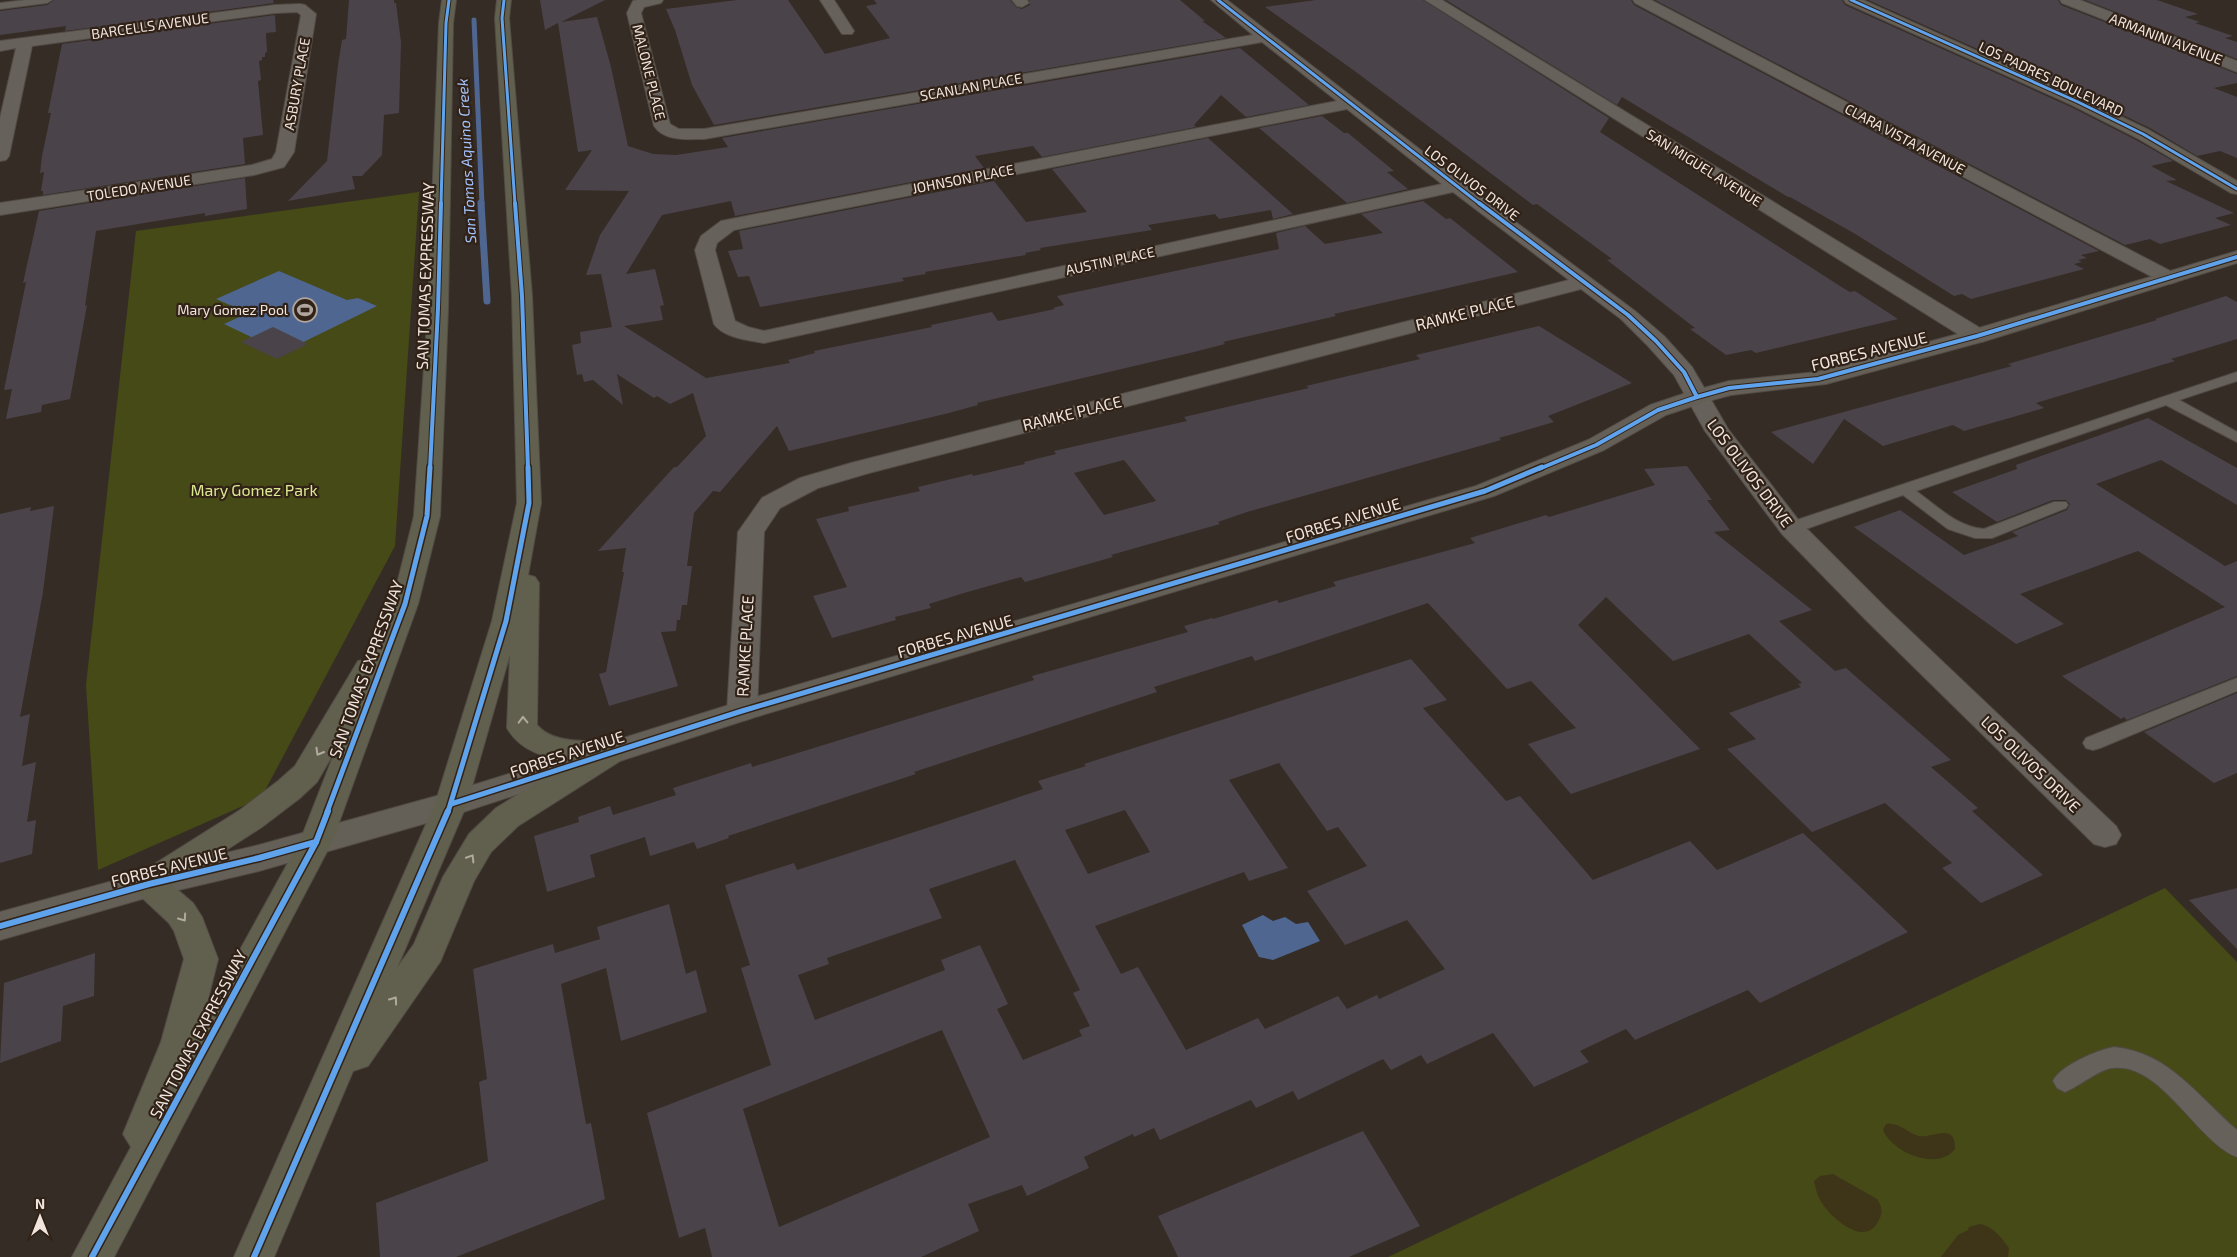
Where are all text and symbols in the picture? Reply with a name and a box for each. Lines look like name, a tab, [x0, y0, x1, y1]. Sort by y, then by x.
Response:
street label: BARCELLS AVENUE	[90, 9, 210, 42]
street label: ARMANINI AVENUE	[2107, 9, 2225, 68]
street label: MALONE PLACE	[629, 22, 670, 122]
street label: ASBURY PLACE	[280, 36, 313, 132]
street label: LOS PADRES BOULEVARD	[1976, 38, 2126, 120]
street label: SCANLAN PLACE	[919, 69, 1023, 104]
water label: San Tomas Aquino Creek	[453, 78, 479, 244]
street label: CLARA VISTA AVENUE	[1842, 100, 1968, 178]
street label: SAN MIGUEL AVENUE	[1643, 125, 1765, 210]
street label: LOS OLIVOS DRIVE	[1422, 141, 1523, 224]
street label: JOHNSON PLACE	[910, 160, 1015, 197]
street label: TOLEDO AVENUE	[86, 171, 192, 204]
street label: SAN TOMAS EXPRESSWAY	[412, 182, 437, 370]
street label: AUSTIN PLACE	[1064, 243, 1156, 278]
street label: RAMKE PLACE	[1413, 291, 1516, 334]
sports icon: Mary Gomez Pool	[292, 297, 318, 323]
place label: Mary Gomez Pool	[177, 301, 289, 318]
street label: FORBES AVENUE	[1809, 327, 1929, 374]
street label: RAMKE PLACE	[1020, 391, 1123, 434]
street label: LOS OLIVOS DRIVE	[1704, 415, 1797, 531]
park label: Mary Gomez Park	[190, 480, 318, 499]
street label: FORBES AVENUE	[1283, 493, 1403, 546]
street label: SAN TOMAS EXPRESSWAY	[325, 577, 407, 760]
street label: RAMKE PLACE	[732, 595, 757, 697]
street label: FORBES AVENUE	[895, 610, 1015, 661]
street label: LOS OLIVOS DRIVE	[1978, 711, 2085, 816]
one-way arrow	[518, 716, 528, 724]
street label: FORBES AVENUE	[507, 726, 626, 781]
one-way arrow	[315, 746, 325, 755]
street label: FORBES AVENUE	[109, 843, 229, 890]
one-way arrow	[465, 854, 474, 864]
one-way arrow	[177, 912, 186, 922]
street label: SAN TOMAS EXPRESSWAY	[145, 946, 250, 1121]
one-way arrow	[388, 996, 397, 1006]
north arrow	[15, 1192, 65, 1242]
text: N	[35, 1195, 45, 1212]

